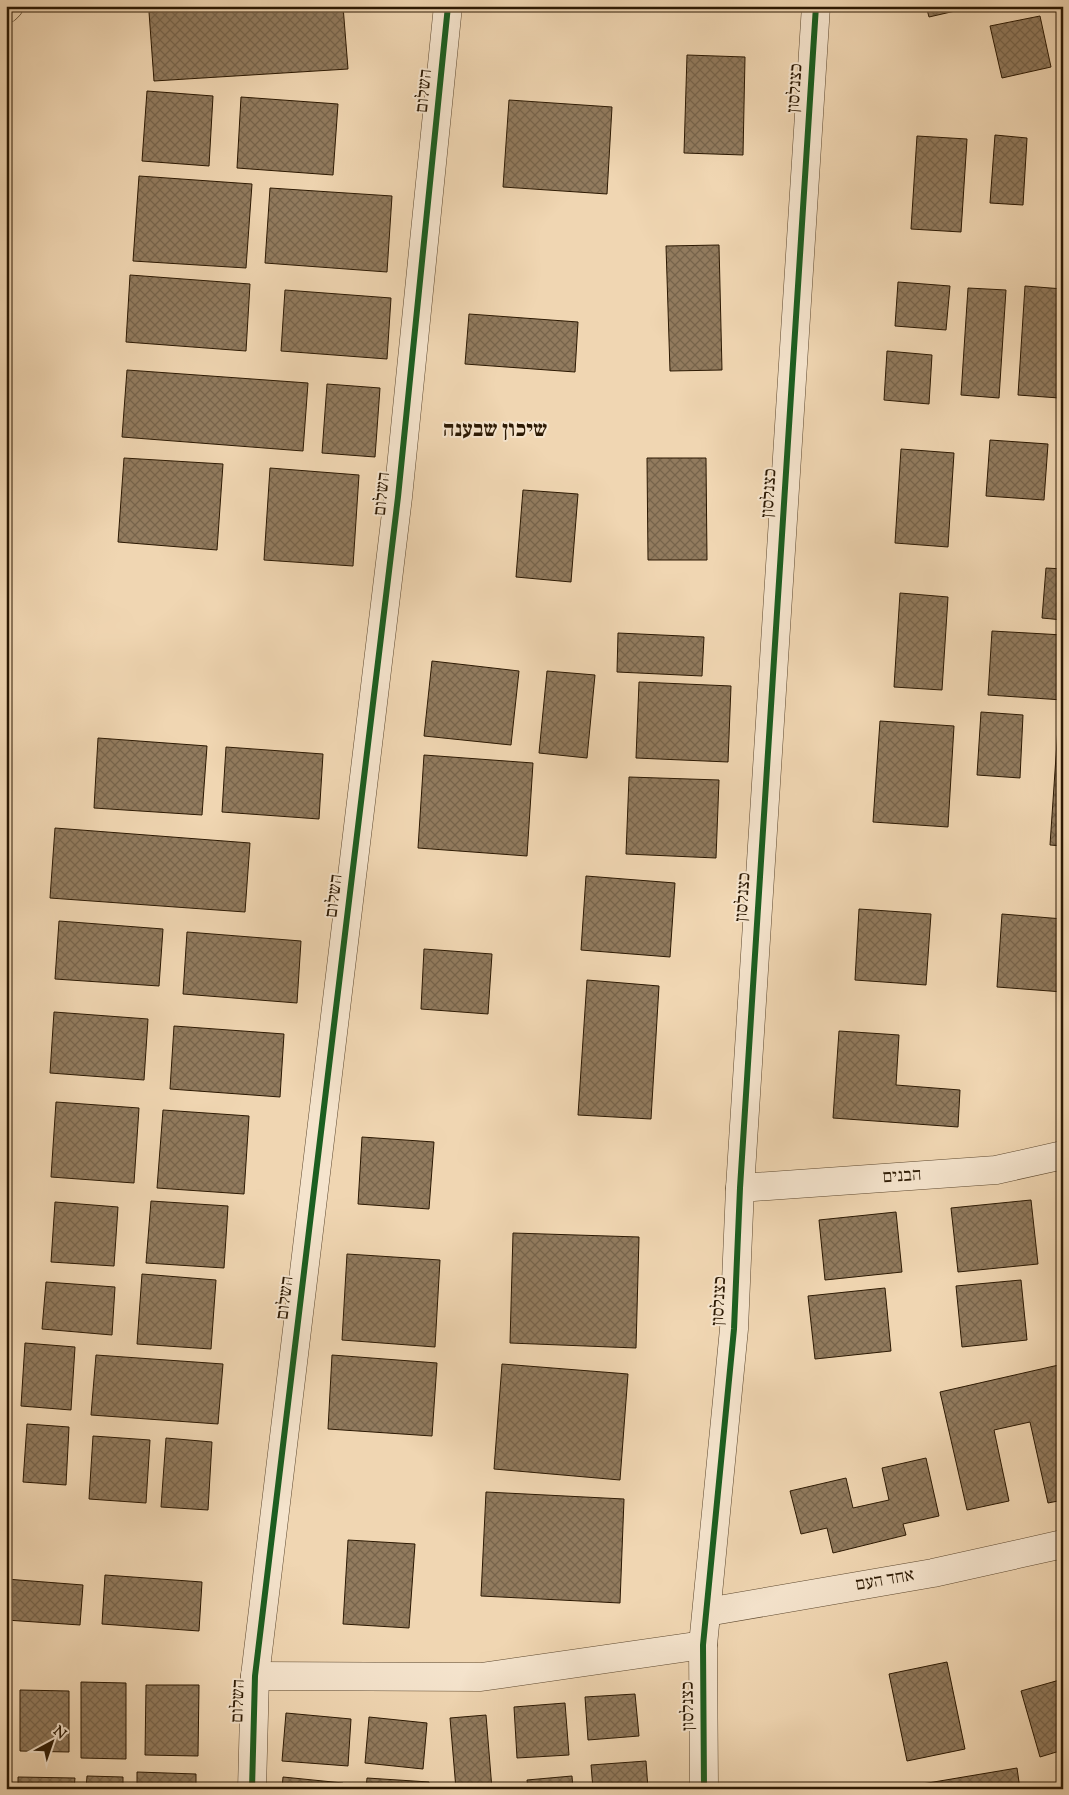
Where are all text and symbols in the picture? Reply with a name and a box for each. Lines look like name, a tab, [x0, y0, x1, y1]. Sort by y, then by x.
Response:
street label: כצנלסון	[781, 62, 811, 114]
street label: השלום	[410, 68, 440, 114]
district label: שיכון שבענה	[443, 415, 547, 447]
street label: כצנלסון	[755, 467, 785, 519]
street label: השלום	[368, 471, 398, 517]
street label: כצנלסון	[729, 871, 759, 923]
street label: השלום	[319, 873, 351, 919]
street label: הבנים	[882, 1163, 922, 1191]
street label: השלום	[270, 1275, 302, 1321]
street label: כצנלסון	[706, 1276, 734, 1326]
street label: אחד העם	[854, 1563, 916, 1599]
street label: השלום	[225, 1679, 253, 1723]
street label: כצנלסון	[676, 1681, 702, 1731]
north arrow	[28, 1718, 78, 1768]
text: N	[48, 1722, 70, 1745]

